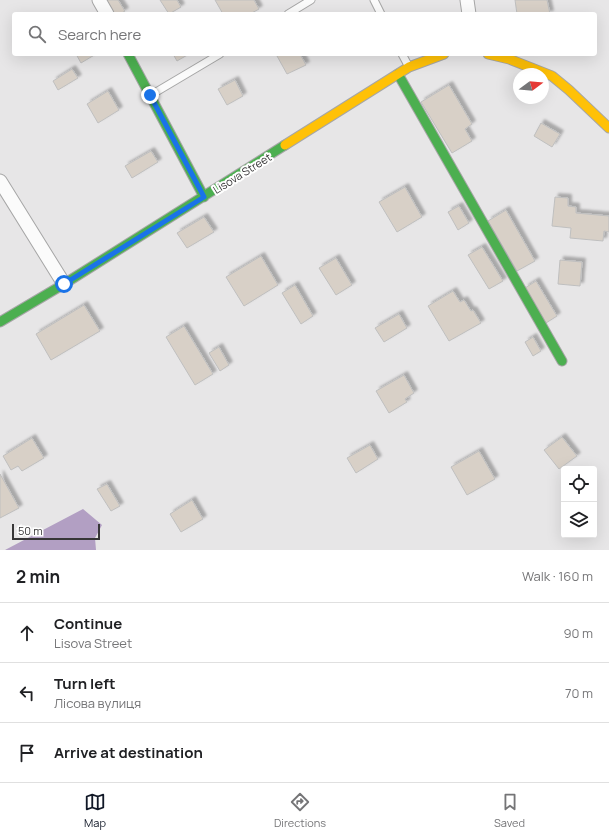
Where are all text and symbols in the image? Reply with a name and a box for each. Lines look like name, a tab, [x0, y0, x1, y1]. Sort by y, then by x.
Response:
search box	[12, 12, 597, 56]
icon: search	[26, 23, 48, 45]
text: Search here	[58, 24, 141, 45]
north arrow	[513, 68, 549, 104]
route end	[141, 86, 159, 104]
street label: Lisova Street	[210, 149, 274, 197]
route start	[55, 275, 73, 293]
map controls	[561, 466, 597, 538]
button: locate	[561, 466, 597, 502]
button: layers	[561, 502, 597, 538]
scale bar	[12, 522, 100, 541]
text: 50 m	[18, 523, 43, 538]
text: 2 min	[16, 565, 60, 588]
text: Walk · 160 m	[522, 567, 593, 585]
text: Continue	[54, 613, 122, 634]
icon: ahead	[16, 622, 38, 644]
text: 90 m	[563, 624, 593, 642]
text: Lisova Street	[54, 634, 132, 652]
text: Turn left	[54, 673, 116, 694]
icon: left	[16, 682, 38, 704]
text: 70 m	[565, 684, 593, 702]
text: Лісова вулиця	[54, 694, 141, 712]
icon: arrive	[16, 742, 38, 764]
text: Arrive at destination	[54, 742, 203, 763]
tab: Map	[84, 791, 106, 830]
tab: Directions	[274, 791, 326, 830]
tab: Saved	[494, 791, 525, 830]

